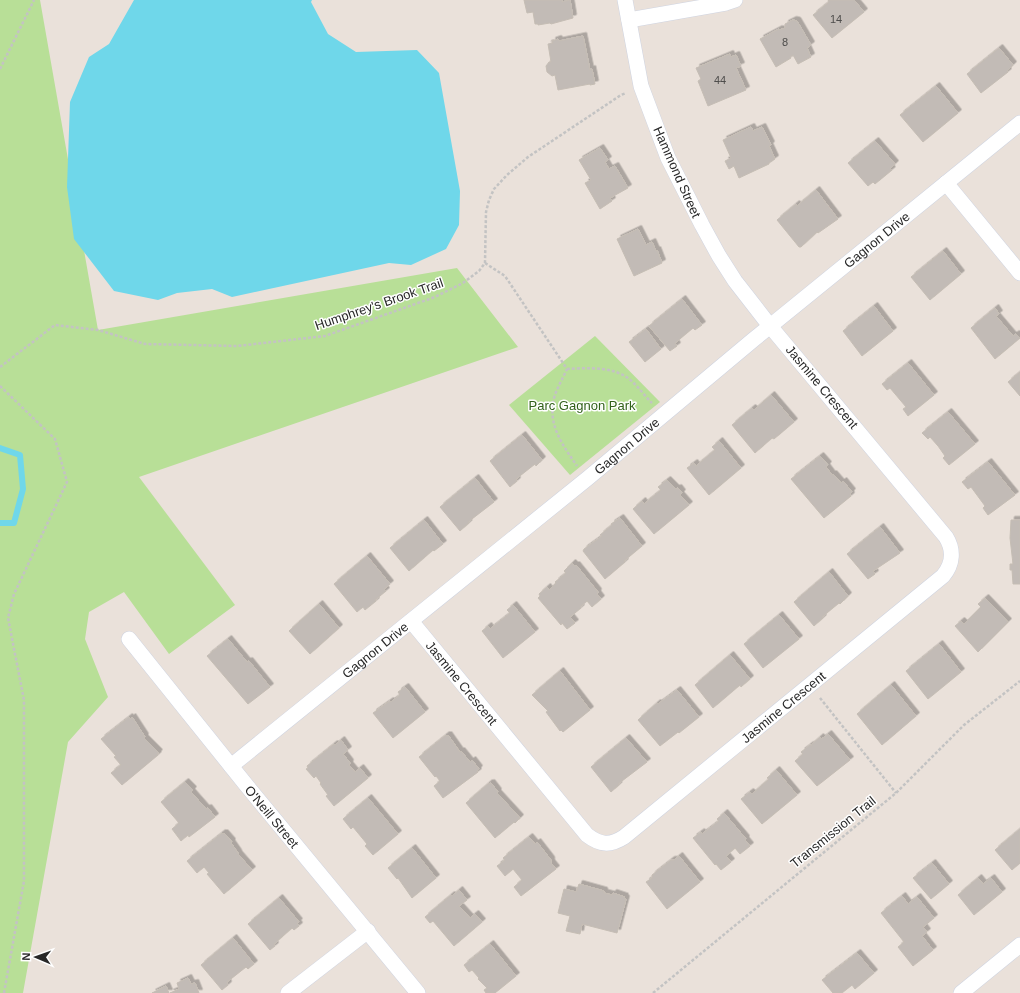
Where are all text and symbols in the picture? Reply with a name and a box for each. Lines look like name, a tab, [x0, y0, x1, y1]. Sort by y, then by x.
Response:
house number: 14	[830, 13, 842, 25]
house number: 8	[782, 36, 788, 48]
house number: 44	[714, 74, 726, 86]
street label: Hammond Street	[650, 124, 704, 220]
street label: Gagnon Drive	[841, 208, 912, 271]
street label: Humphrey's Brook Trail	[313, 275, 445, 333]
street label: Jasmine Crescent	[783, 342, 861, 432]
park label: Parc Gagnon Park	[529, 398, 636, 413]
street label: Gagnon Drive	[591, 414, 662, 477]
street label: Gagnon Drive	[339, 619, 411, 681]
street label: Jasmine Crescent	[423, 638, 501, 728]
street label: Jasmine Crescent	[738, 668, 828, 746]
street label: O'Neill Street	[242, 782, 302, 851]
street label: Transmission Trail	[787, 793, 879, 871]
north arrow	[16, 937, 56, 977]
text: N	[20, 952, 32, 961]

